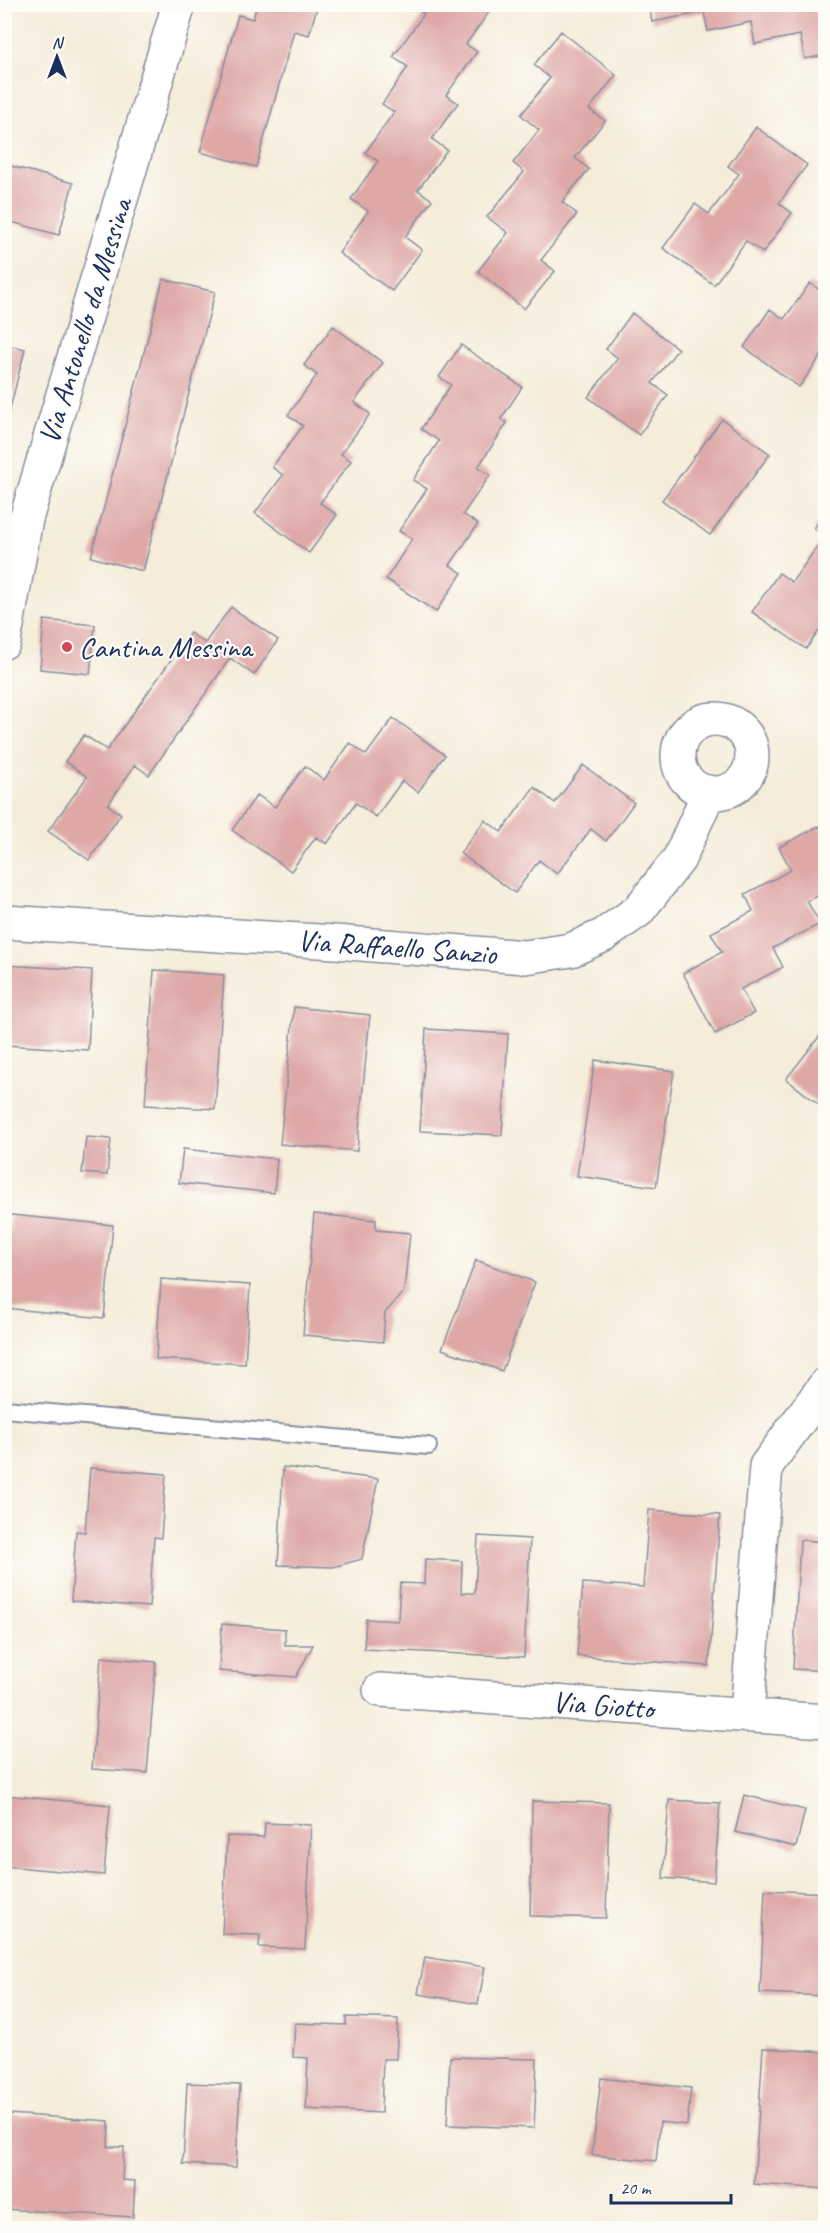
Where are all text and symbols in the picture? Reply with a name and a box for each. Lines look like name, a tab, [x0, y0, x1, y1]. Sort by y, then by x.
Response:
north arrow	[27, 27, 87, 87]
text: N	[52, 33, 65, 53]
street label: Via Antonello da Messina	[30, 191, 141, 448]
place label: Cantina Messina	[79, 628, 254, 666]
marker: Cantina Messina	[60, 640, 74, 654]
street label: Via Raffaello Sanzio	[296, 921, 499, 973]
street label: Via Giotto	[551, 1683, 658, 1728]
scale bar	[611, 2167, 731, 2205]
text: 20 m	[620, 2177, 653, 2199]

